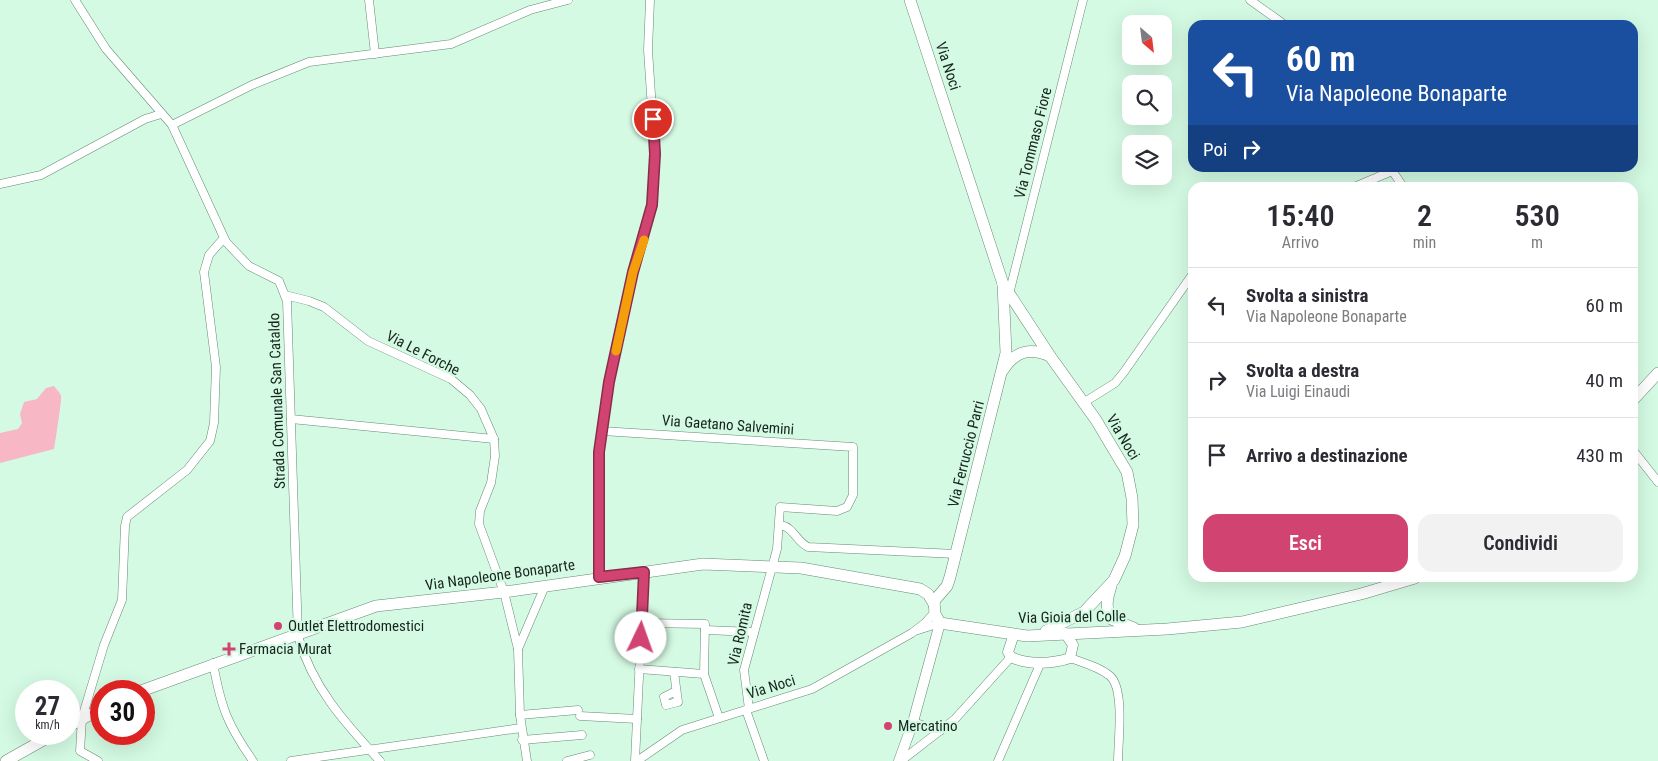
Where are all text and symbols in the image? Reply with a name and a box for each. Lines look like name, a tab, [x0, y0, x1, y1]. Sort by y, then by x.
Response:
north arrow	[1122, 15, 1172, 65]
map controls	[1122, 15, 1172, 185]
text: 60 m	[1286, 39, 1355, 80]
street label: Via Noci	[932, 40, 964, 92]
icon: left	[1203, 40, 1268, 105]
button: search	[1122, 75, 1172, 125]
text: Via Napoleone Bonaparte	[1286, 81, 1507, 106]
street label: Via Tommaso Fiore	[1010, 86, 1056, 200]
pin	[632, 98, 674, 140]
icon: arrive	[639, 105, 667, 133]
button: layers	[1122, 135, 1172, 185]
icon: right	[1237, 135, 1265, 163]
text: Poi	[1203, 138, 1227, 161]
text: 15:40	[1266, 198, 1335, 233]
text: 2	[1417, 198, 1432, 233]
text: 530	[1514, 198, 1560, 233]
text: Arrivo	[1282, 233, 1319, 252]
text: min	[1413, 233, 1436, 252]
text: m	[1531, 233, 1543, 252]
text: Svolta a sinistra	[1246, 284, 1368, 307]
icon: left	[1203, 291, 1231, 319]
text: 60 m	[1586, 294, 1623, 317]
text: Via Napoleone Bonaparte	[1246, 307, 1407, 326]
street label: Strada Comunale San Cataldo	[265, 313, 289, 489]
street label: Via Le Forche	[383, 327, 463, 379]
text: Svolta a destra	[1246, 359, 1359, 382]
icon: right	[1203, 366, 1231, 394]
text: 40 m	[1586, 369, 1623, 392]
text: Via Luigi Einaudi	[1246, 382, 1350, 401]
street label: Via Ferruccio Parri	[944, 399, 988, 509]
street label: Via Gaetano Salvemini	[661, 411, 795, 439]
street label: Via Noci	[1102, 411, 1144, 463]
icon: arrive	[1203, 441, 1231, 469]
text: Arrivo a destinazione	[1246, 444, 1408, 467]
text: 430 m	[1576, 444, 1623, 467]
button: Esci	[1203, 514, 1408, 572]
button: Condividi	[1418, 514, 1623, 572]
street label: Via Napoleone Bonaparte	[424, 556, 576, 594]
street label: Via Romita	[724, 601, 756, 667]
street label: Via Gioia del Colle	[1018, 607, 1126, 627]
position arrow	[614, 611, 666, 663]
place label: Outlet Elettrodomestici	[288, 617, 424, 635]
marker: Outlet Elettrodomestici	[272, 620, 284, 632]
place label: Farmacia Murat	[239, 640, 332, 658]
marker: Farmacia Murat	[223, 643, 235, 655]
street label: Via Noci	[745, 671, 797, 703]
speed limit sign: 30	[90, 680, 155, 745]
text: 27	[35, 692, 60, 721]
place label: Mercatino	[898, 717, 958, 735]
text: km/h	[35, 718, 60, 732]
marker: Mercatino	[882, 720, 894, 732]

